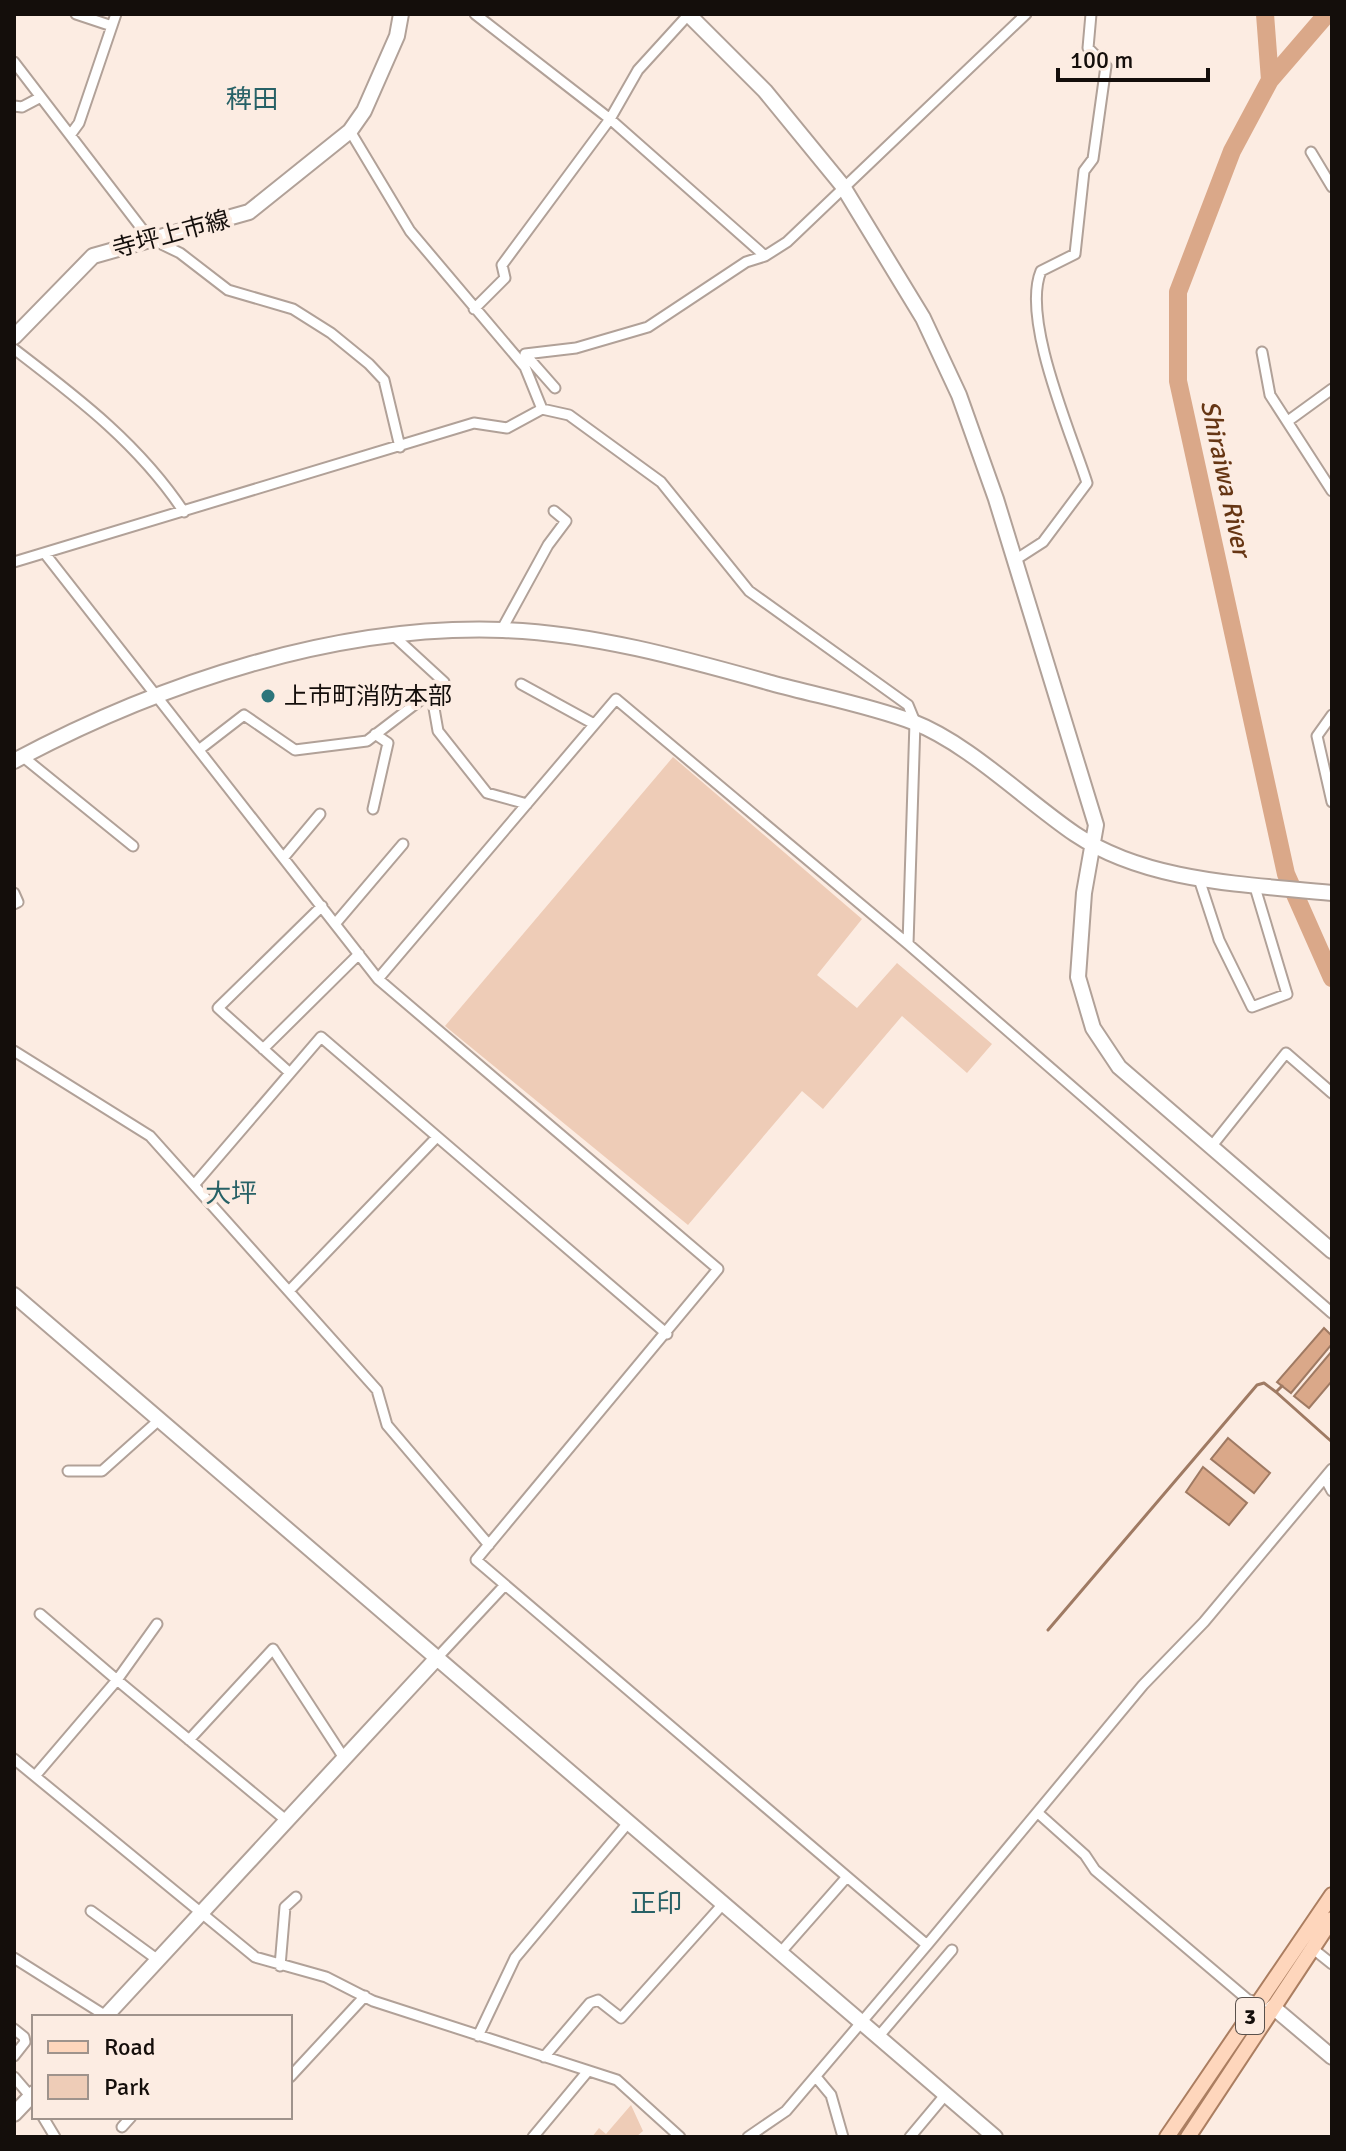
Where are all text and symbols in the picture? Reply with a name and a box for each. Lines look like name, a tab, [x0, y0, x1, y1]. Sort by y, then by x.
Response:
scale bar	[1058, 32, 1208, 82]
text: 100 m	[1070, 45, 1133, 75]
district label: 稗田	[226, 84, 278, 116]
street label: 寺坪上市線	[109, 204, 233, 264]
water label: Shiraiwa River	[1193, 397, 1258, 563]
place label: 上市町消防本部	[284, 681, 452, 711]
marker: 上市町消防本部	[259, 687, 277, 705]
district label: 大坪	[205, 1178, 257, 1210]
district label: 正印	[630, 1888, 682, 1920]
road number: 3	[1236, 1998, 1264, 2034]
legend	[32, 2015, 292, 2119]
text: Road	[104, 2032, 155, 2062]
text: Park	[104, 2072, 150, 2102]

